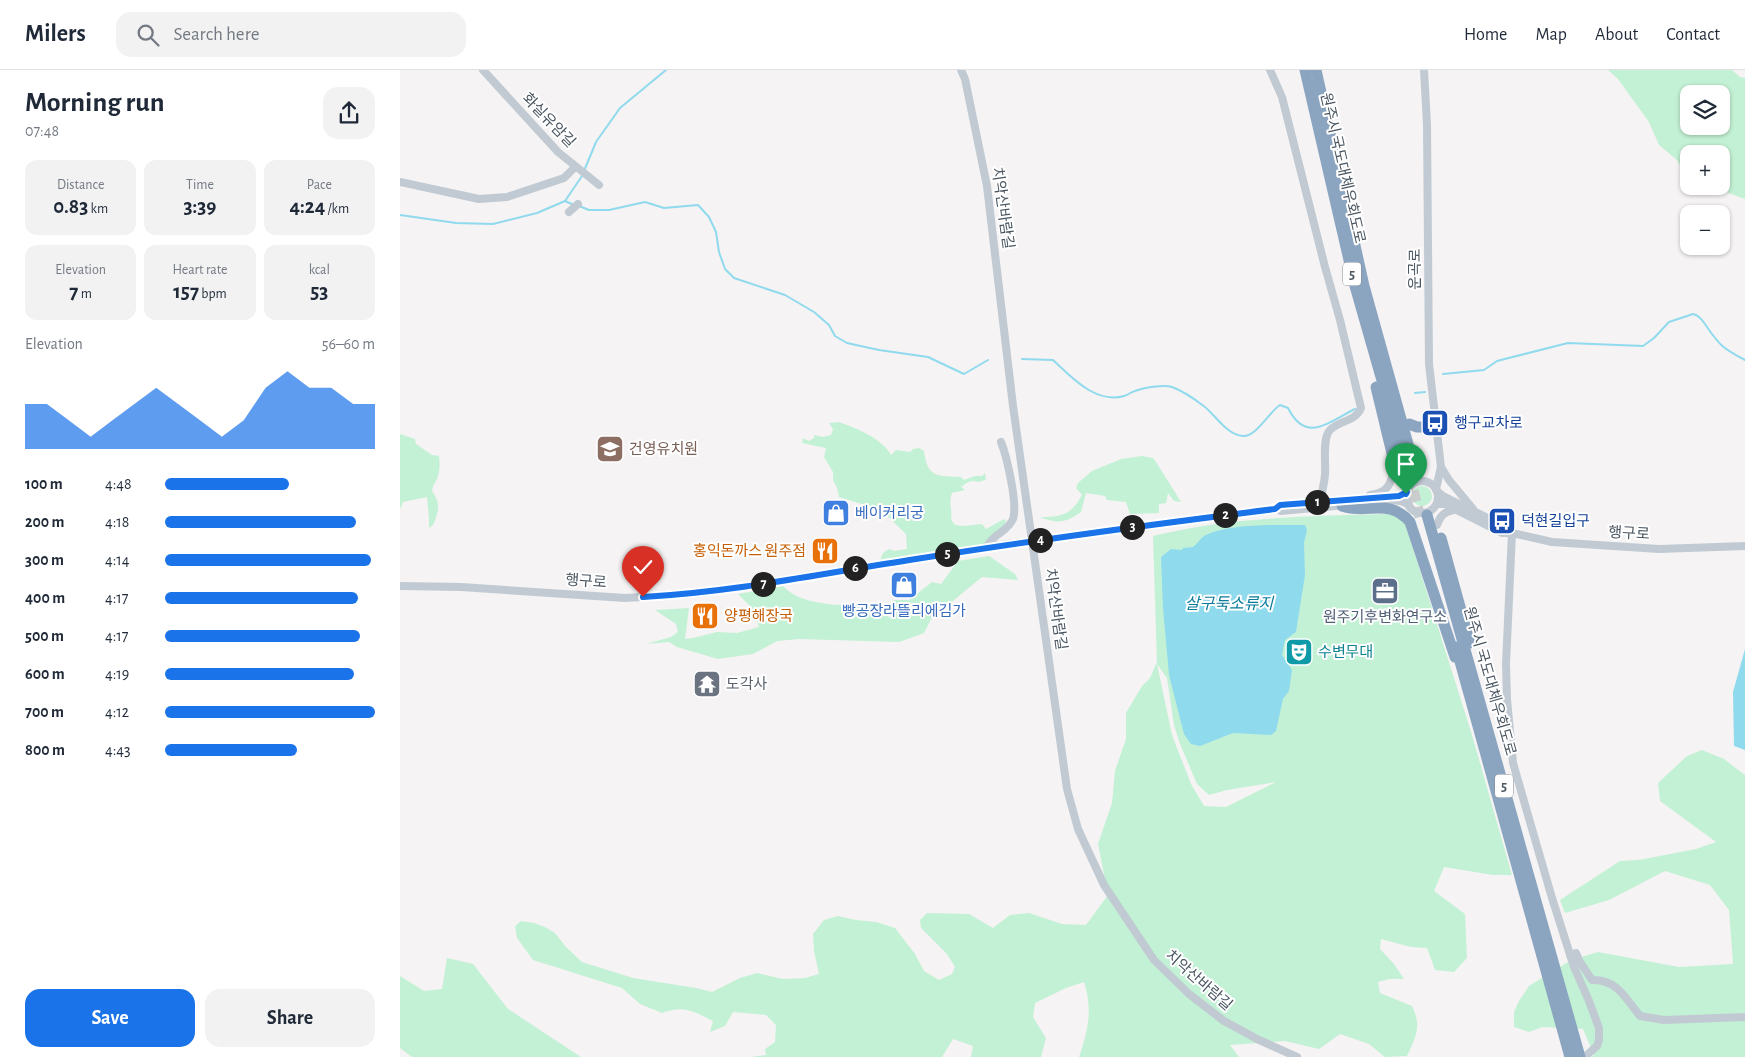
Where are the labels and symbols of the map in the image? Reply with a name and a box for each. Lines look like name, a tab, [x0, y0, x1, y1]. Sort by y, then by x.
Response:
street label: 화실유암길	[519, 90, 579, 150]
street label: 원주시 국도대체우회도로	[1318, 91, 1368, 245]
street label: 치악산바람길	[989, 166, 1017, 250]
street label: 운곡로	[1408, 248, 1423, 290]
road number: 5	[1343, 262, 1361, 285]
bus stop icon: 행구교차로	[1420, 408, 1450, 438]
place label: 행구교차로	[1454, 415, 1523, 431]
school or university icon: 건영유치원	[595, 434, 625, 464]
place label: 건영유치원	[629, 441, 698, 457]
pin	[1385, 443, 1427, 494]
pin: 1	[1304, 490, 1330, 514]
shop icon: 베이커리궁	[821, 498, 851, 528]
pin: 2	[1212, 502, 1238, 528]
place label: 베이커리궁	[855, 505, 924, 521]
bus stop icon: 덕현길입구	[1487, 506, 1517, 536]
place label: 덕현길입구	[1521, 512, 1590, 529]
pin: 3	[1120, 514, 1144, 540]
street label: 행구로	[1608, 524, 1650, 542]
pin: 4	[1028, 528, 1052, 552]
restaurant icon: 홍익돈까스 원주점	[810, 536, 840, 566]
pin: 5	[934, 542, 960, 566]
place label: 홍익돈까스 원주점	[693, 543, 806, 559]
pin	[622, 546, 664, 597]
pin: 6	[842, 556, 868, 580]
street label: 치악산바람길	[1042, 567, 1070, 651]
shop icon: 빵공장라뜰리에김가	[889, 570, 919, 600]
street label: 행구로	[565, 572, 607, 590]
pin: 7	[750, 572, 776, 596]
office icon: 원주기후변화연구소	[1370, 576, 1400, 606]
water label: 살구둑소류지	[1185, 595, 1274, 612]
restaurant icon: 양평해장국	[690, 601, 720, 631]
place label: 빵공장라뜰리에김가	[842, 603, 966, 619]
street label: 원주시 국도대체우회도로	[1461, 605, 1519, 757]
place label: 양평해장국	[724, 608, 793, 624]
place label: 원주기후변화연구소	[1323, 609, 1447, 625]
theatre icon: 수변무대	[1284, 637, 1314, 667]
place label: 수변무대	[1318, 644, 1373, 660]
temple icon: 도각사	[692, 669, 722, 699]
place label: 도각사	[726, 676, 768, 692]
road number: 5	[1495, 774, 1513, 798]
street label: 치악산바람길	[1163, 947, 1235, 1013]

